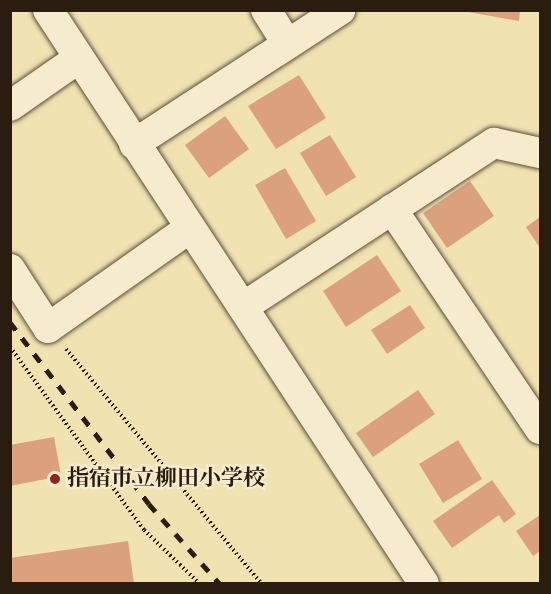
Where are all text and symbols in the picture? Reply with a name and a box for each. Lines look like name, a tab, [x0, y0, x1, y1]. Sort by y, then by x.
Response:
place label: 指宿市立柳田小学校	[67, 466, 265, 492]
marker: 指宿市立柳田小学校	[48, 472, 62, 486]

